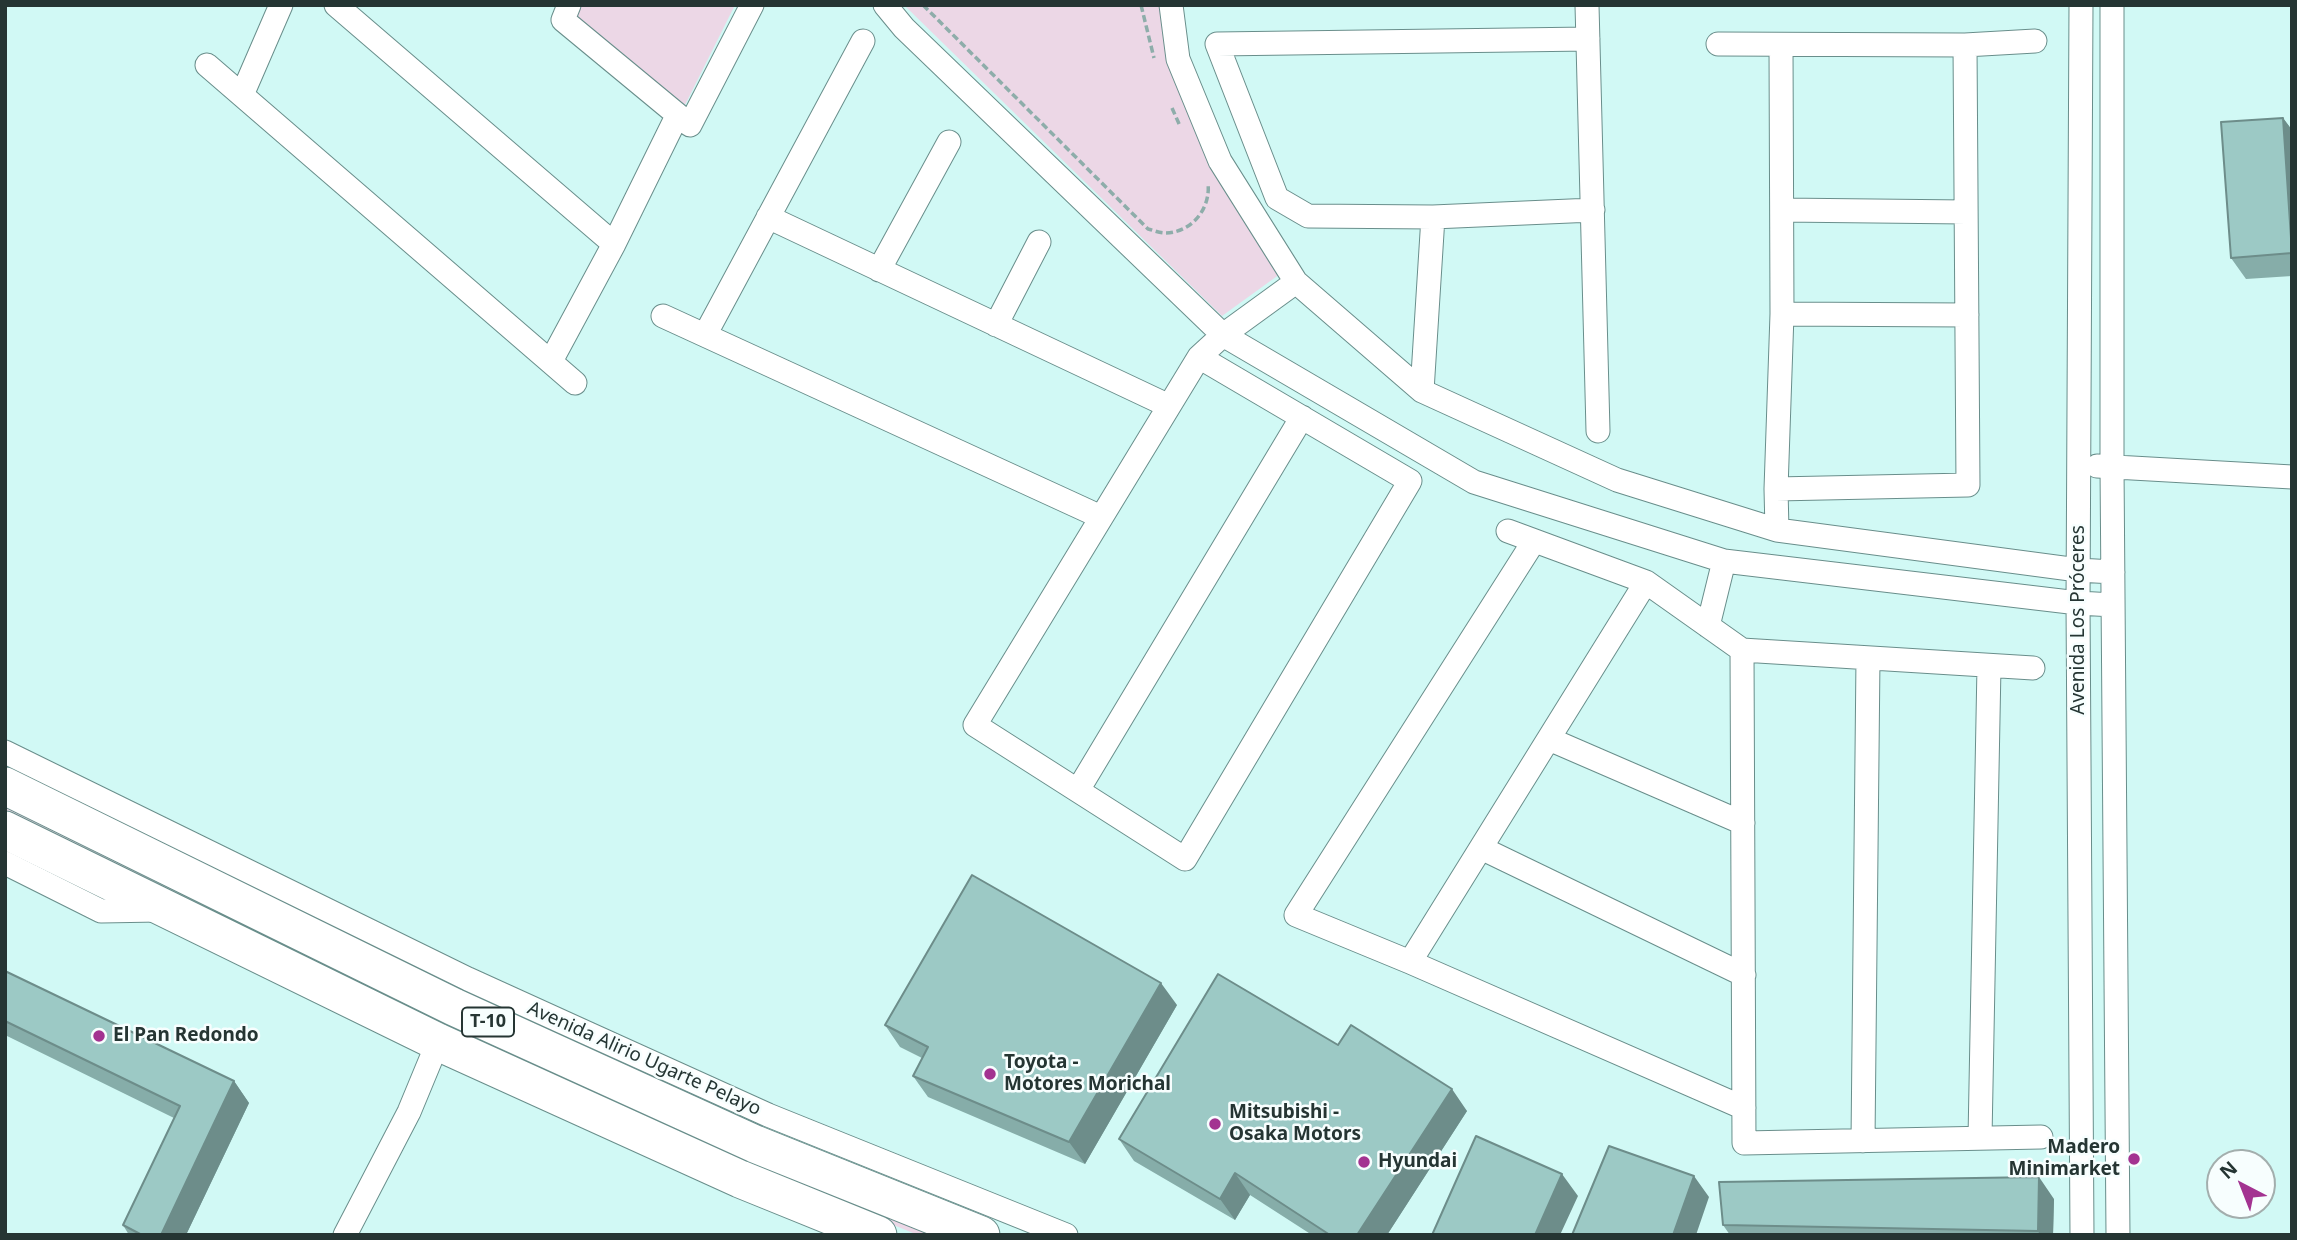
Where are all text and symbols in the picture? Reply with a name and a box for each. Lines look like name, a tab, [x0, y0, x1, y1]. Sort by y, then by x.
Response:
street label: Avenida Los Próceres	[2068, 525, 2090, 715]
street label: Avenida Alirio Ugarte Pelayo	[524, 997, 764, 1121]
road number: T-10	[462, 1007, 514, 1036]
place label: El Pan Redondo	[113, 1025, 259, 1047]
marker: El Pan Redondo	[91, 1028, 107, 1044]
place label: Toyota - Motores Morichal	[1004, 1052, 1171, 1096]
marker: Toyota - Motores Morichal	[982, 1066, 998, 1082]
place label: Mitsubishi - Osaka Motors	[1229, 1102, 1361, 1146]
marker: Mitsubishi - Osaka Motors	[1207, 1116, 1223, 1132]
place label: Madero Minimarket	[2009, 1137, 2120, 1181]
north arrow	[2206, 1149, 2276, 1219]
place label: Hyundai	[1378, 1151, 1457, 1173]
marker: Madero Minimarket	[2126, 1151, 2142, 1167]
marker: Hyundai	[1356, 1154, 1372, 1170]
text: N	[2214, 1155, 2243, 1185]

